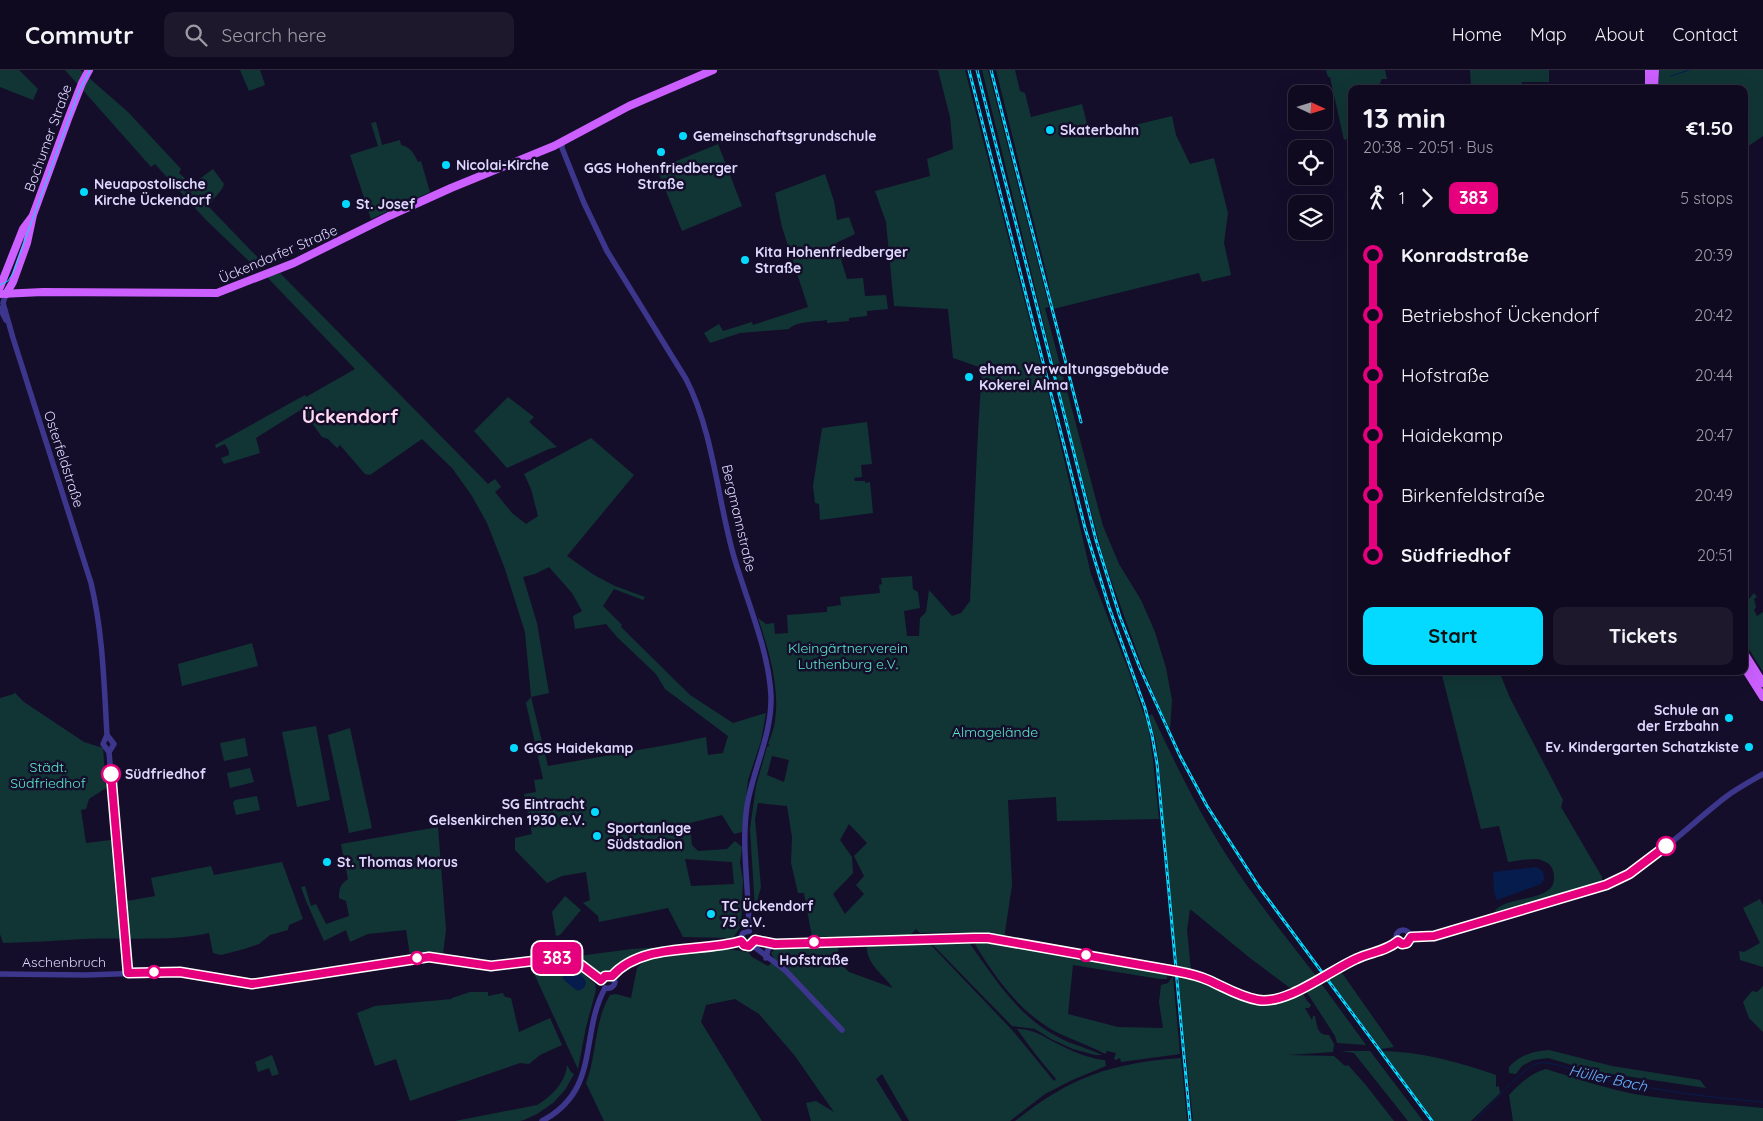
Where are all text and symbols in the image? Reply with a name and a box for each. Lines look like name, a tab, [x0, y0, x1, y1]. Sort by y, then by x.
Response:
search box	[164, 12, 514, 57]
text: Commutr	[25, 20, 134, 50]
icon: search	[182, 21, 210, 49]
text: Search here	[222, 23, 327, 47]
text: Home	[1452, 23, 1502, 46]
text: Map	[1530, 23, 1567, 46]
text: About	[1595, 23, 1645, 46]
text: Contact	[1673, 23, 1738, 46]
street label: Bochumer Straße	[20, 82, 76, 194]
north arrow	[1288, 85, 1332, 130]
map controls	[1288, 85, 1333, 240]
text: 13 min	[1363, 100, 1446, 135]
text: €1.50	[1686, 116, 1733, 140]
place label: Skaterbahn	[1060, 121, 1139, 139]
marker: Skaterbahn	[1044, 124, 1056, 136]
place label: Gemeinschaftsgrundschule	[693, 127, 876, 145]
marker: Gemeinschaftsgrundschule	[677, 130, 689, 142]
text: 20:38 – 20:51 · Bus	[1363, 137, 1493, 157]
button: locate	[1288, 140, 1333, 185]
marker: GGS Hohenfriedberger Straße	[655, 146, 667, 158]
place label: Nicolai-Kirche	[456, 156, 549, 174]
marker: Nicolai-Kirche	[440, 159, 452, 171]
place label: GGS Hohenfriedberger Straße	[584, 159, 738, 193]
place label: Neuapostolische Kirche Ückendorf	[94, 175, 212, 209]
icon: walk	[1363, 184, 1391, 212]
icon: forward	[1413, 184, 1441, 212]
marker: Neuapostolische Kirche Ückendorf	[78, 186, 90, 198]
text: 383	[1459, 186, 1488, 209]
text: 1	[1399, 188, 1405, 208]
text: 5 stops	[1680, 188, 1733, 208]
place label: St. Josef	[356, 195, 416, 213]
button: layers	[1288, 195, 1333, 240]
marker: St. Josef	[340, 198, 352, 210]
street label: Ückendorfer Straße	[216, 221, 340, 287]
place label: Kita Hohenfriedberger Straße	[755, 243, 908, 277]
text: Konradstraße	[1401, 243, 1529, 267]
text: 20:39	[1694, 245, 1733, 265]
marker: Kita Hohenfriedberger Straße	[739, 254, 751, 266]
text: Betriebshof Ückendorf	[1401, 303, 1599, 327]
text: 20:42	[1694, 305, 1733, 325]
place label: ehem. Verwaltungsgebäude Kokerei Alma	[979, 360, 1169, 394]
text: Hofstraße	[1401, 363, 1489, 387]
text: 20:44	[1695, 365, 1733, 385]
marker: ehem. Verwaltungsgebäude Kokerei Alma	[963, 371, 975, 383]
district label: Ückendorf	[302, 404, 399, 428]
street label: Osterfeldstraße	[40, 408, 88, 510]
text: Haidekamp	[1401, 423, 1503, 447]
text: 20:47	[1695, 425, 1733, 445]
street label: Bergmannstraße	[718, 462, 760, 574]
text: Birkenfeldstraße	[1401, 483, 1545, 507]
text: 20:49	[1695, 485, 1733, 505]
text: Südfriedhof	[1401, 543, 1511, 567]
text: 20:51	[1697, 545, 1733, 565]
button: Start	[1363, 607, 1543, 665]
button: Tickets	[1553, 607, 1733, 665]
park label: Kleingärtnerverein Luthenburg e.V.	[788, 639, 908, 673]
place label: Schule an der Erzbahn	[1637, 701, 1719, 735]
marker: Schule an der Erzbahn	[1723, 712, 1735, 724]
park label: Almagelände	[952, 723, 1038, 741]
place label: Ev. Kindergarten Schatzkiste	[1545, 738, 1739, 756]
place label: GGS Haidekamp	[524, 739, 634, 757]
marker: Ev. Kindergarten Schatzkiste	[1743, 741, 1755, 753]
marker: GGS Haidekamp	[508, 742, 520, 754]
park label: Städt. Südfriedhof	[10, 758, 86, 792]
marker: Südfriedhof	[101, 764, 121, 784]
place label: Südfriedhof	[125, 765, 207, 783]
place label: SG Eintracht Gelsenkirchen 1930 e.V.	[429, 795, 585, 829]
marker: SG Eintracht Gelsenkirchen 1930 e.V.	[589, 806, 601, 818]
place label: Sportanlage Südstadion	[607, 819, 691, 853]
marker: Sportanlage Südstadion	[591, 830, 603, 842]
unlabelled marker	[1656, 836, 1676, 856]
place label: St. Thomas Morus	[337, 853, 458, 871]
marker: St. Thomas Morus	[321, 856, 333, 868]
place label: TC Ückendorf 75 e.V.	[721, 897, 814, 931]
marker: TC Ückendorf 75 e.V.	[705, 908, 717, 920]
marker: Hofstraße	[807, 935, 821, 949]
line badge: 383	[528, 942, 586, 974]
text: 383	[542, 946, 572, 969]
unlabelled marker	[1079, 948, 1093, 962]
unlabelled marker	[410, 951, 424, 965]
place label: Hofstraße	[779, 951, 849, 969]
street label: Aschenbruch	[22, 953, 106, 971]
unlabelled marker	[147, 965, 161, 979]
water label: Hüller Bach	[1567, 1060, 1649, 1096]

